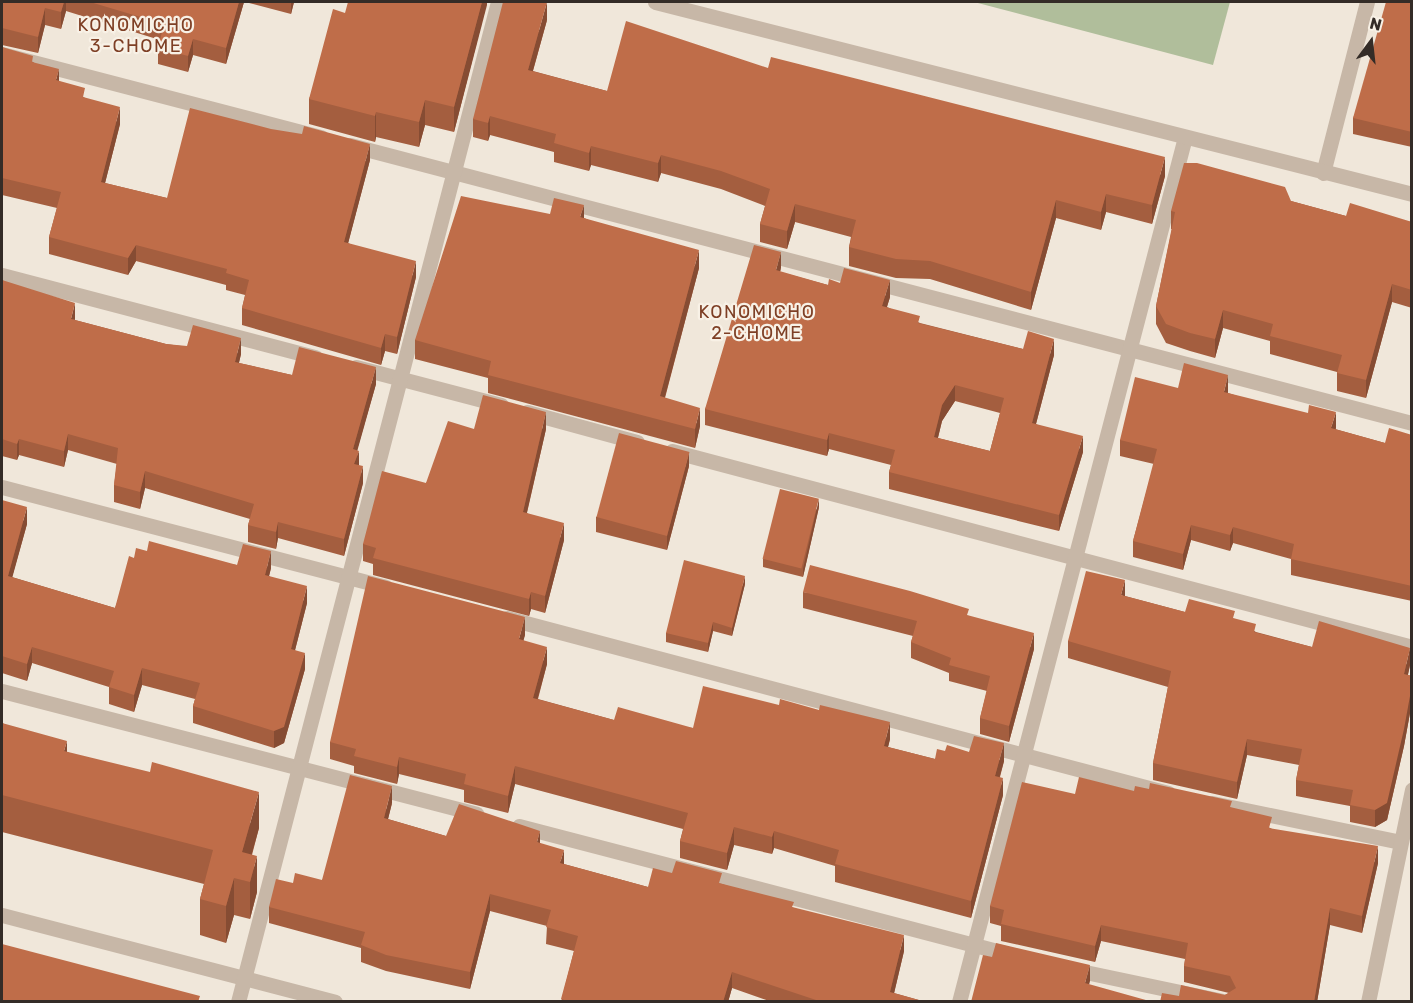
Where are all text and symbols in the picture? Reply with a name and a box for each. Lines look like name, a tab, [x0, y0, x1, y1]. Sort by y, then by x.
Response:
north arrow	[1341, 12, 1401, 72]
text: N	[1368, 13, 1384, 35]
district label: KONOMICHO 3-CHOME	[78, 15, 194, 57]
district label: KONOMICHO 2-CHOME	[699, 302, 815, 344]

